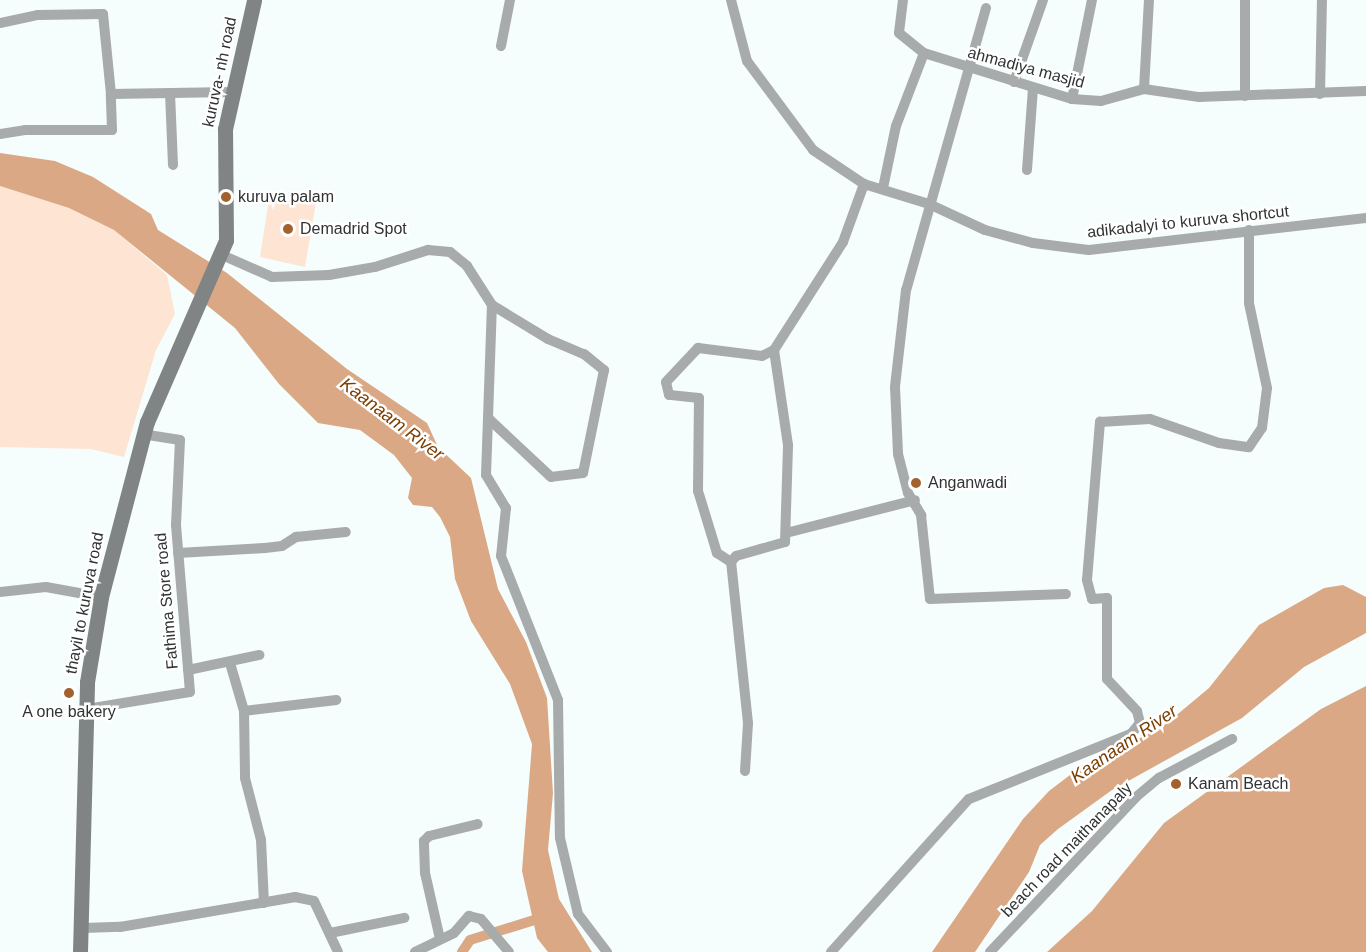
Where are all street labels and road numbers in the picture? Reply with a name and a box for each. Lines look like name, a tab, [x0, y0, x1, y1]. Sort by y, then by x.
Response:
street label: kuruva- nh road	[199, 15, 241, 129]
street label: ahmadiya masjid	[966, 43, 1086, 93]
street label: adikadalyi to kuruva shortcut	[1086, 202, 1290, 242]
street label: thayil to kuruva road	[62, 530, 108, 676]
street label: Fathima Store road	[151, 532, 183, 670]
street label: beach road maithanapaly	[998, 779, 1136, 921]

